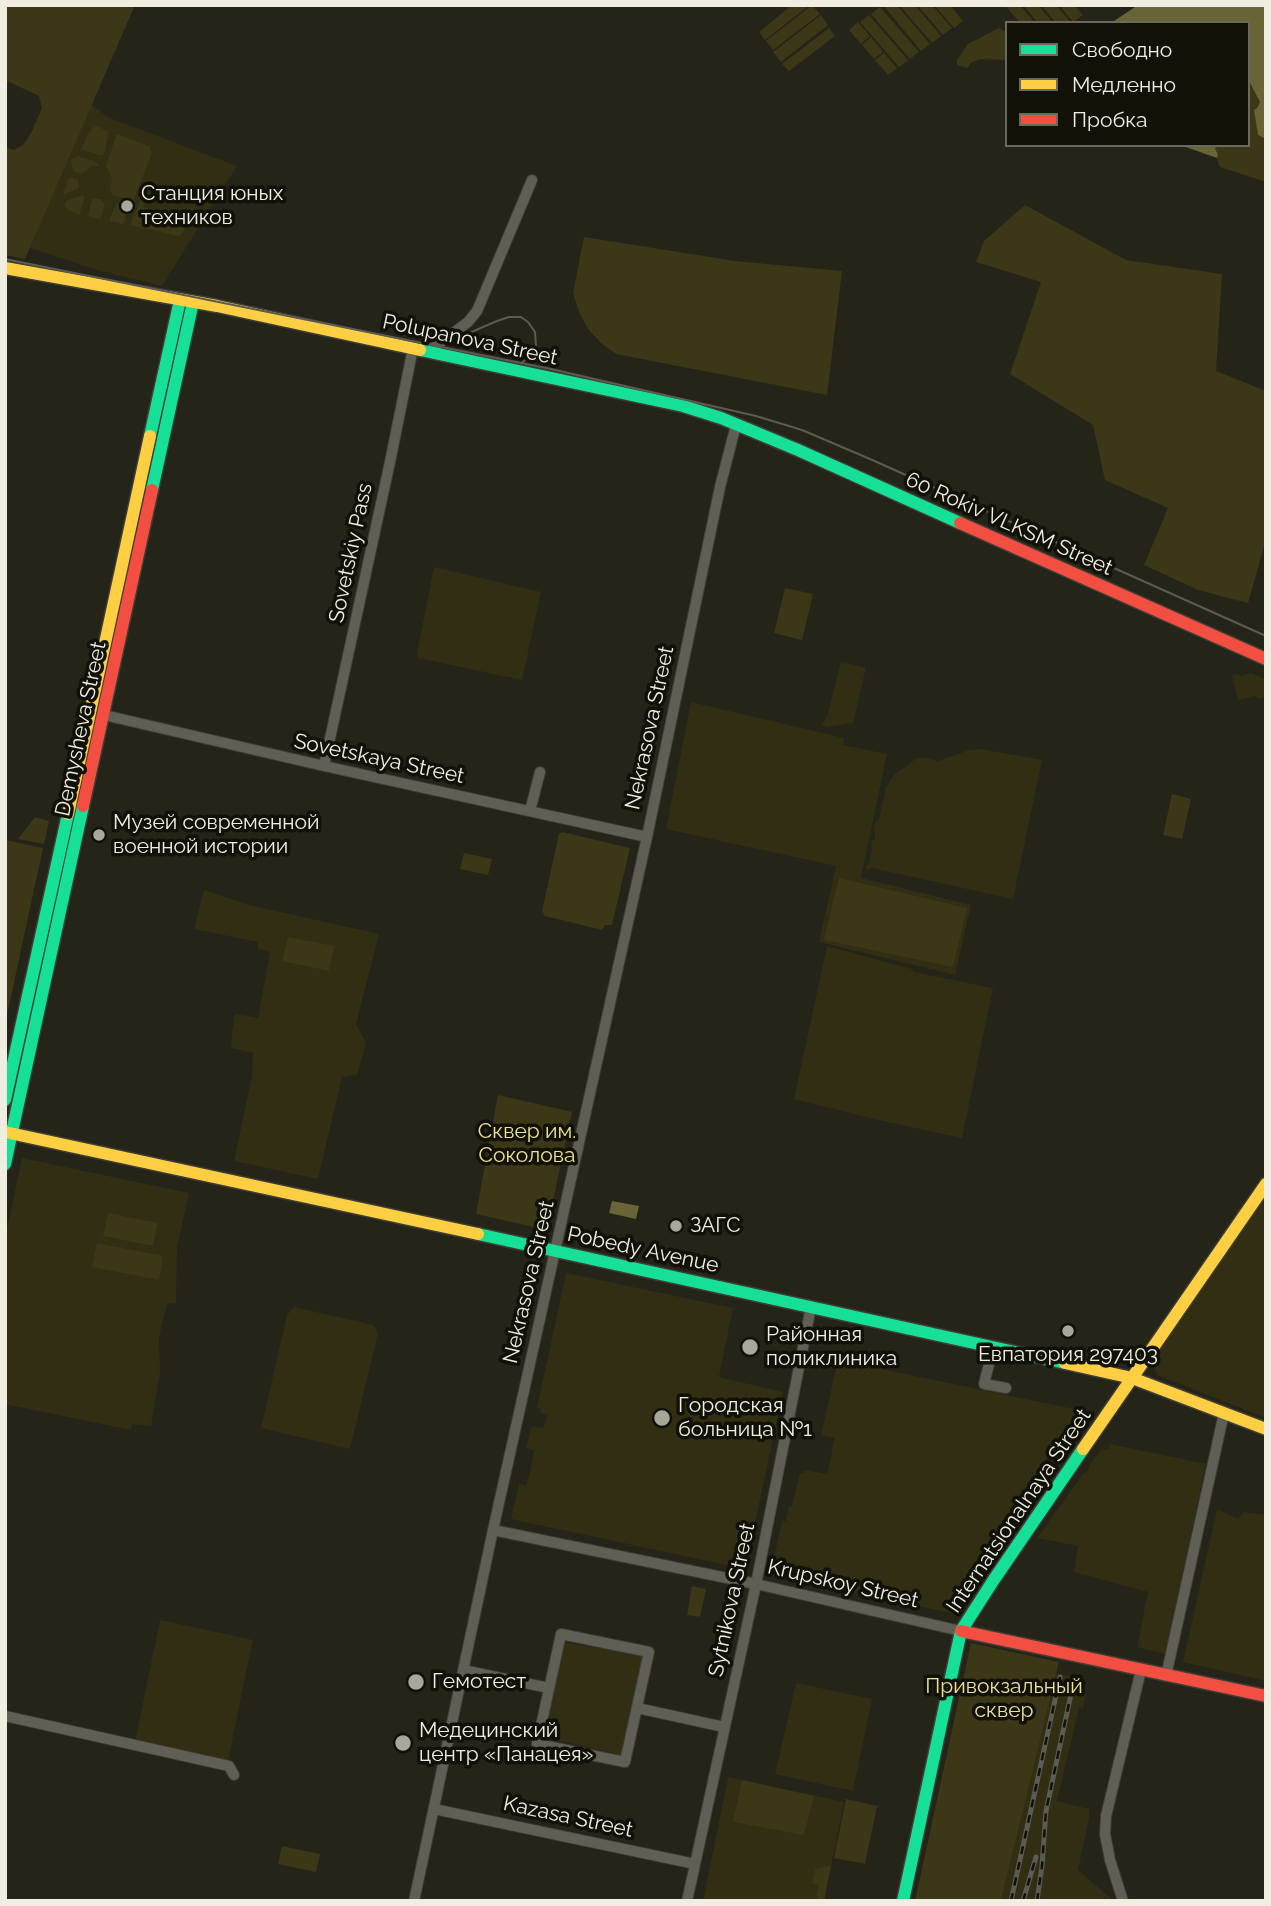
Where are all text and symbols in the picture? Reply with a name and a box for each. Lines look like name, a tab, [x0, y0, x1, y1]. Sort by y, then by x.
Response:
legend	[1005, 21, 1250, 147]
text: Свободно	[1072, 37, 1172, 62]
text: Медленно	[1072, 72, 1176, 97]
text: Пробка	[1072, 107, 1148, 132]
place label: Станция юных техников	[141, 181, 283, 231]
marker: Станция юных техников	[119, 198, 135, 214]
street label: Polupanova Street	[380, 309, 560, 371]
street label: 60 Rokiv VLKSM Street	[902, 467, 1116, 581]
street label: Sovetskiy Pass	[324, 481, 378, 625]
street label: Demysheva Street	[50, 639, 112, 819]
street label: Nekrasova Street	[620, 644, 680, 812]
street label: Sovetskaya Street	[292, 729, 466, 789]
place label: Музей современной военной истории	[113, 810, 320, 860]
marker: Музей современной военной истории	[91, 827, 107, 843]
park label: Сквер им. Соколова	[478, 1119, 576, 1169]
street label: Nekrasova Street	[498, 1198, 560, 1366]
place label: ЗАГС	[690, 1213, 741, 1239]
marker: ЗАГС	[668, 1218, 684, 1234]
street label: Pobedy Avenue	[565, 1222, 721, 1278]
place label: Районная поликлиника	[766, 1322, 897, 1372]
marker: Евпатория 297403	[1060, 1323, 1076, 1339]
marker: Районная поликлиника	[740, 1337, 760, 1357]
place label: Евпатория 297403	[978, 1342, 1158, 1368]
place label: Городская больница №1	[678, 1393, 812, 1443]
street label: Internatsionalnaya Street	[941, 1404, 1097, 1618]
marker: Городская больница №1	[652, 1408, 672, 1428]
street label: Sytnikova Street	[703, 1521, 761, 1679]
street label: Krupskoy Street	[765, 1554, 921, 1614]
place label: Гемотест	[432, 1669, 526, 1695]
marker: Гемотест	[406, 1672, 426, 1692]
park label: Привокзальный сквер	[925, 1674, 1083, 1724]
place label: Медецинский центр «Панацея»	[419, 1718, 594, 1768]
marker: Медецинский центр «Панацея»	[393, 1733, 413, 1753]
street label: Kazasa Street	[501, 1791, 635, 1843]

